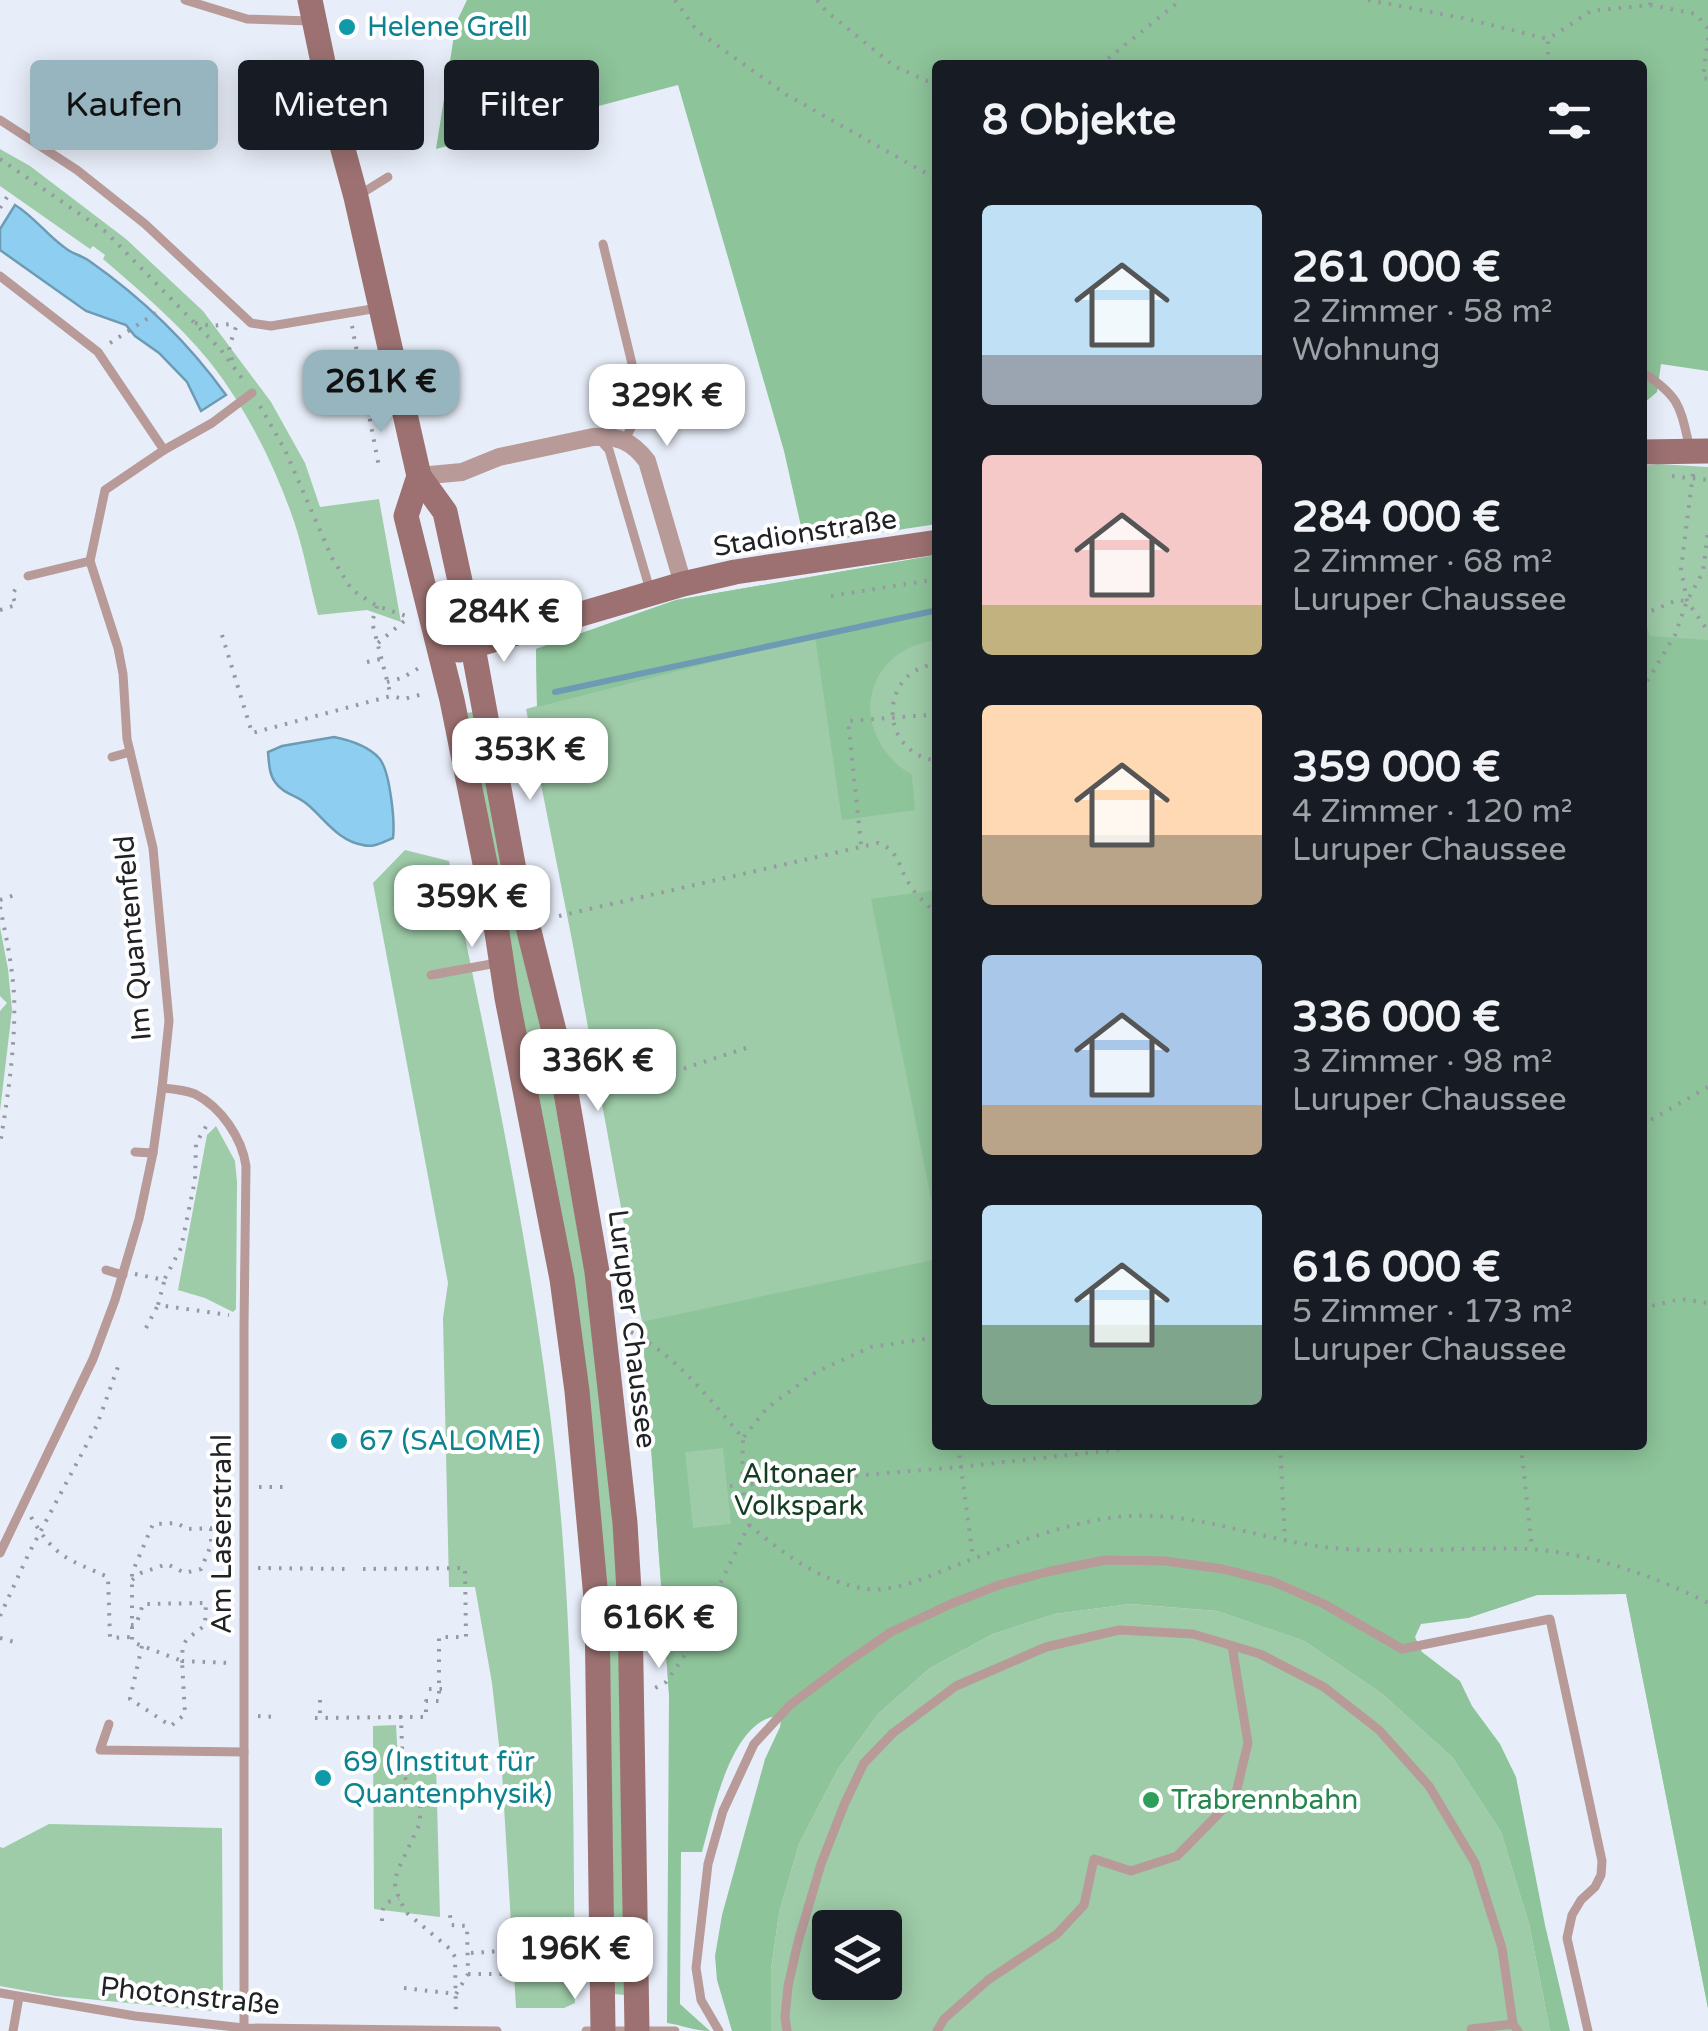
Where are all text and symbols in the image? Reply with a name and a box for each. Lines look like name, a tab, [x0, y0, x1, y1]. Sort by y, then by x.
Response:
place label: Helene Grell	[367, 10, 528, 44]
marker: Helene Grell	[336, 16, 358, 38]
chip: Kaufen	[30, 60, 218, 150]
chip: Mieten	[238, 60, 424, 150]
chip: Filter	[444, 60, 599, 150]
icon: filters	[1542, 93, 1597, 148]
text: 8 Objekte	[982, 95, 1176, 146]
text: 261 000 €	[1292, 242, 1501, 293]
icon: home	[1062, 245, 1182, 365]
text: 2 Zimmer · 58 m²	[1292, 293, 1553, 331]
text: Wohnung	[1292, 331, 1440, 369]
pin: 261K €	[300, 350, 462, 435]
text: 261K €	[325, 363, 437, 401]
pin: 329K €	[586, 364, 748, 449]
text: 329K €	[611, 377, 723, 415]
text: 284 000 €	[1292, 492, 1501, 543]
icon: home	[1062, 495, 1182, 615]
street label: Stadionstraße	[711, 502, 899, 564]
text: 2 Zimmer · 68 m²	[1292, 543, 1553, 581]
pin: 284K €	[423, 580, 585, 665]
text: Luruper Chaussee	[1292, 581, 1567, 619]
text: 284K €	[448, 593, 560, 631]
pin: 353K €	[449, 718, 611, 803]
text: 353K €	[474, 731, 586, 769]
text: 359 000 €	[1292, 742, 1501, 793]
icon: home	[1062, 745, 1182, 865]
text: 4 Zimmer · 120 m²	[1292, 793, 1573, 831]
text: Luruper Chaussee	[1292, 831, 1567, 869]
street label: Im Quantenfeld	[107, 834, 159, 1042]
pin: 359K €	[391, 865, 553, 950]
text: 359K €	[416, 878, 528, 916]
text: 336 000 €	[1292, 992, 1501, 1043]
icon: home	[1062, 995, 1182, 1115]
pin: 336K €	[517, 1029, 679, 1114]
text: 336K €	[542, 1042, 654, 1080]
text: 3 Zimmer · 98 m²	[1292, 1043, 1553, 1081]
text: Luruper Chaussee	[1292, 1081, 1567, 1119]
street label: Luruper Chaussee	[600, 1208, 664, 1450]
text: 616 000 €	[1292, 1242, 1501, 1293]
icon: home	[1062, 1245, 1182, 1365]
text: 5 Zimmer · 173 m²	[1292, 1293, 1573, 1331]
text: Luruper Chaussee	[1292, 1331, 1567, 1369]
place label: 67 (SALOME)	[359, 1424, 541, 1458]
marker: 67 (SALOME)	[328, 1430, 350, 1452]
street label: Am Laserstrahl	[205, 1434, 239, 1634]
park label: Altonaer Volkspark	[734, 1457, 864, 1523]
pin: 616K €	[578, 1586, 740, 1671]
text: 616K €	[603, 1599, 715, 1637]
place label: 69 (Institut für Quantenphysik)	[343, 1745, 552, 1811]
marker: 69 (Institut für Quantenphysik)	[312, 1767, 334, 1789]
place label: Trabrennbahn	[1171, 1783, 1358, 1817]
marker: Trabrennbahn	[1140, 1789, 1162, 1811]
map controls	[812, 1910, 902, 2000]
button: layers	[812, 1910, 902, 2000]
pin: 196K €	[494, 1917, 656, 2002]
text: 196K €	[519, 1930, 631, 1968]
street label: Photonstraße	[98, 1970, 282, 2022]

